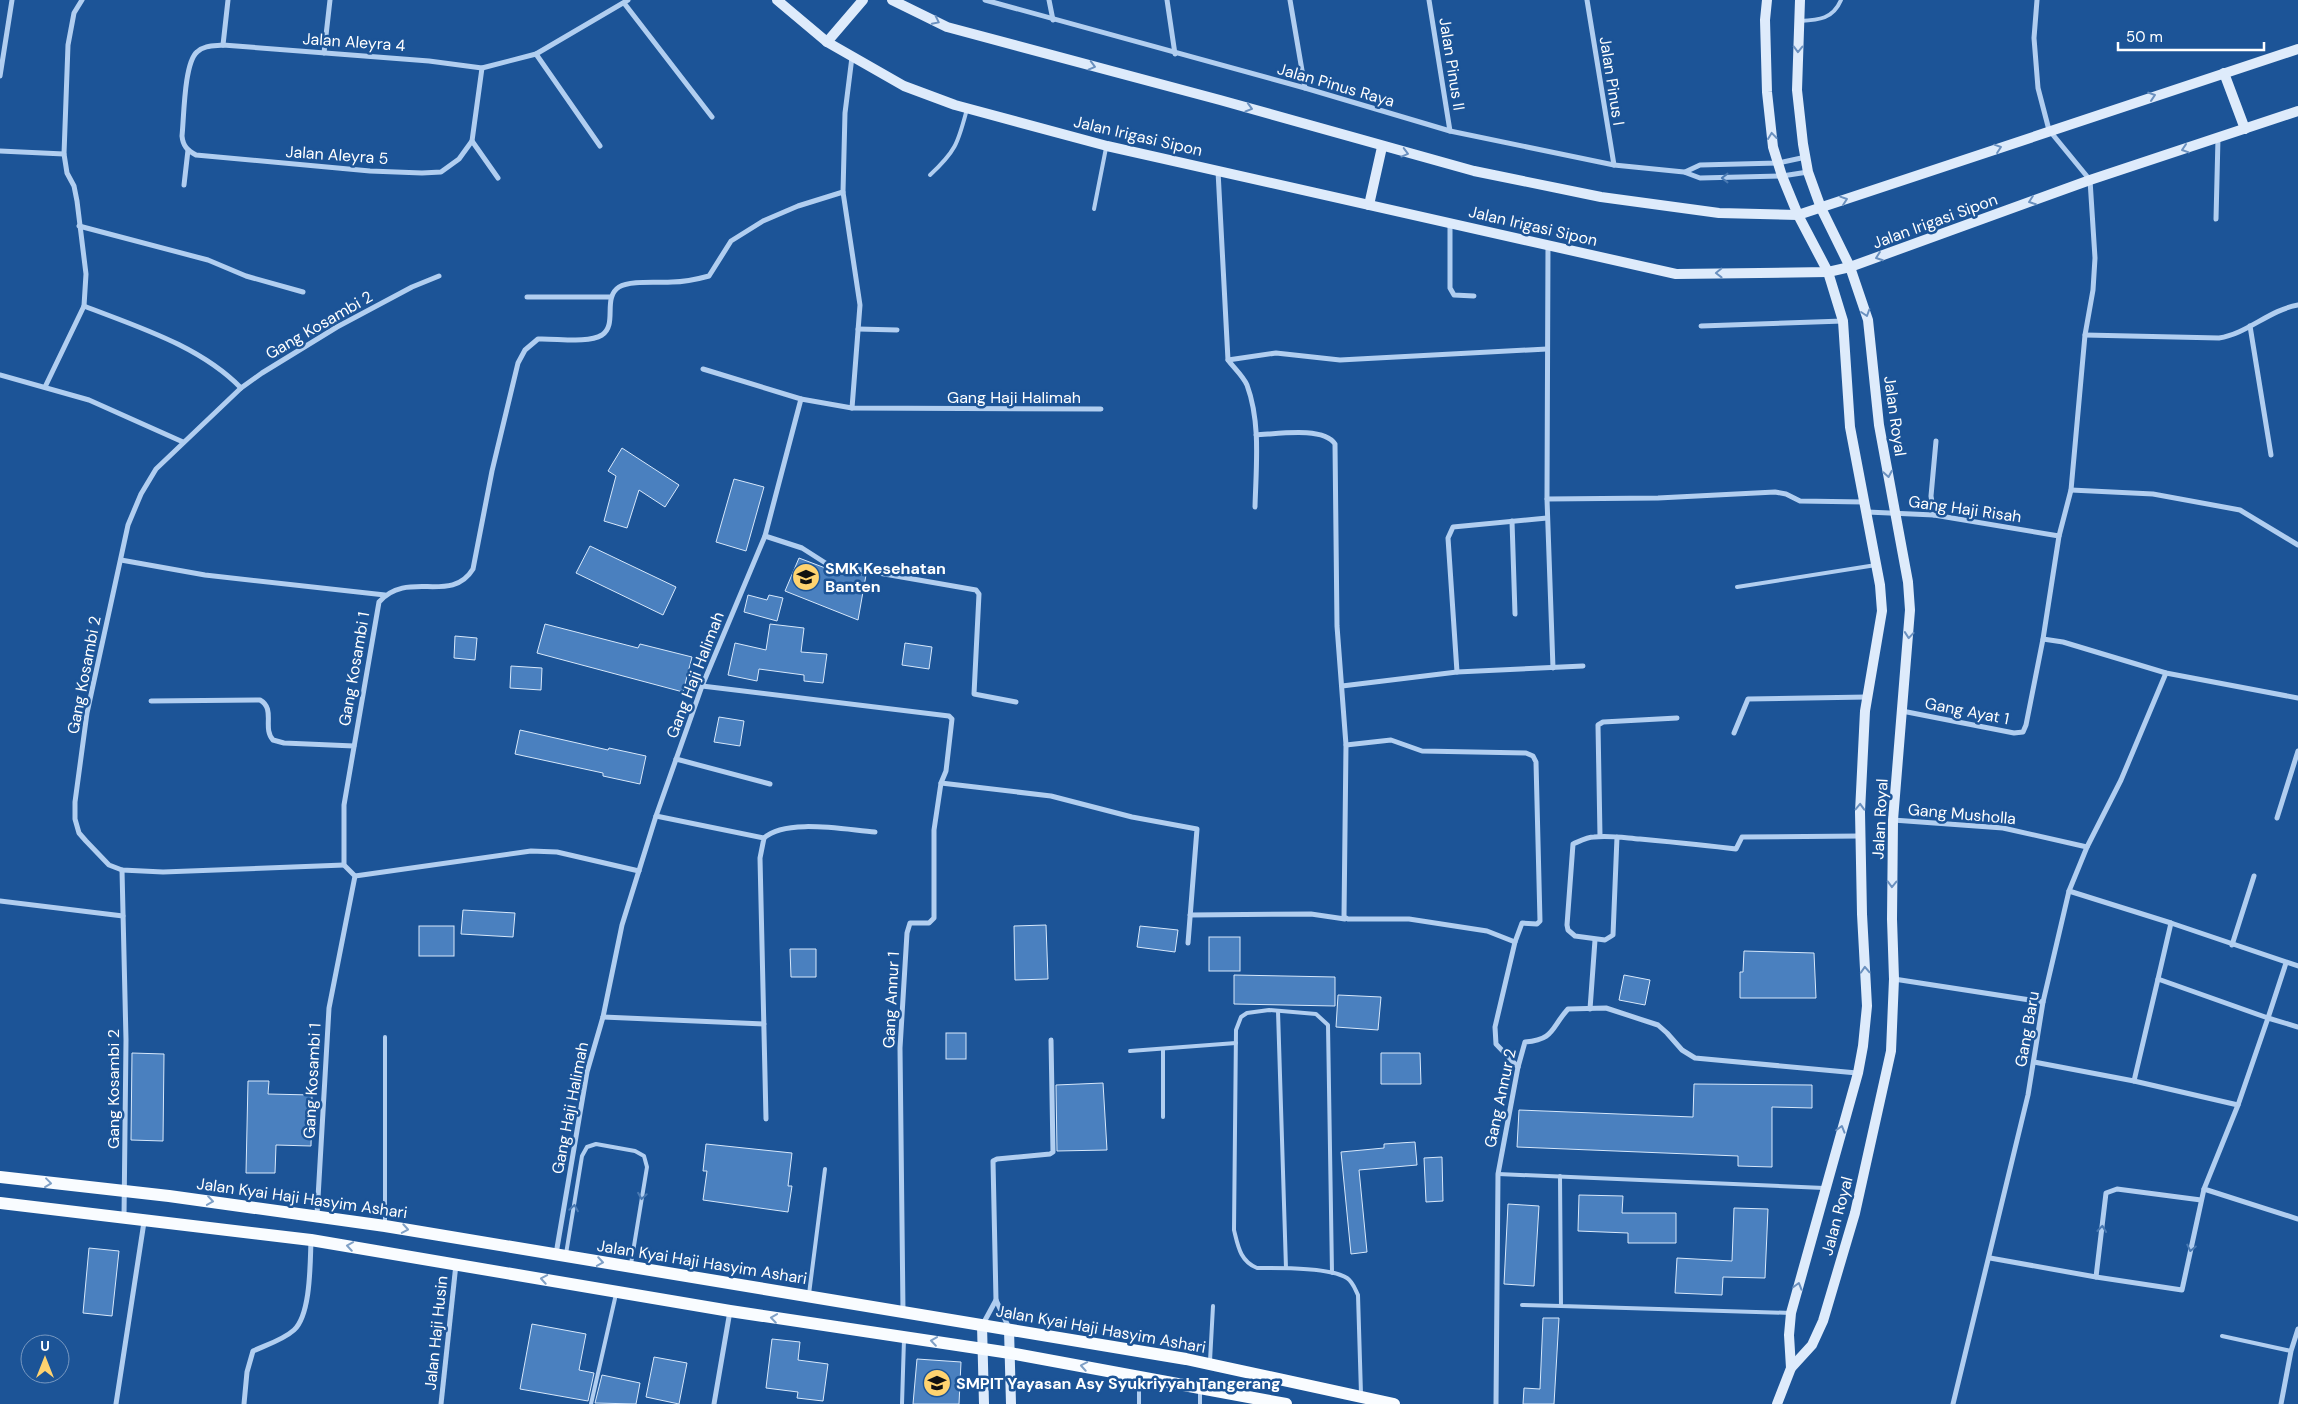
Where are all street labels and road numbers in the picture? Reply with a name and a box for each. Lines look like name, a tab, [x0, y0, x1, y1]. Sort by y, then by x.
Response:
street label: Jalan Pinus II	[1434, 16, 1470, 112]
street label: Jalan Aleyra 4	[302, 28, 406, 56]
street label: Jalan Pinus I	[1595, 35, 1629, 127]
street label: Jalan Pinus Raya	[1275, 58, 1397, 112]
street label: Jalan Irigasi Sipon	[1072, 111, 1204, 161]
street label: Jalan Aleyra 5	[285, 141, 389, 169]
street label: Jalan Irigasi Sipon	[1870, 189, 2000, 253]
street label: Jalan Irigasi Sipon	[1467, 201, 1599, 251]
street label: Gang Kosambi 2	[262, 286, 376, 364]
street label: Jalan Royal	[1879, 374, 1911, 458]
street label: Gang Haji Halimah	[947, 387, 1081, 408]
street label: Gang Haji Risah	[1907, 491, 2023, 527]
street label: Gang Haji Halimah	[661, 609, 729, 741]
street label: Gang Kosambi 1	[334, 610, 374, 728]
street label: Gang Kosambi 2	[62, 614, 106, 736]
street label: Gang Ayat 1	[1923, 693, 2011, 729]
street label: Jalan Royal	[1867, 778, 1893, 860]
street label: Gang Musholla	[1907, 799, 2017, 829]
street label: Gang Annur 1	[878, 951, 904, 1049]
street label: Gang Baru	[2010, 989, 2044, 1069]
street label: Gang Kosambi 1	[298, 1023, 326, 1139]
street label: Gang Kosambi 2	[103, 1029, 124, 1149]
street label: Gang Haji Halimah	[547, 1040, 593, 1176]
street label: Gang Annur 2	[1479, 1047, 1521, 1149]
street label: Jalan Kyai Haji Hasyim Ashari	[195, 1173, 409, 1223]
street label: Jalan Royal	[1816, 1174, 1858, 1258]
street label: Jalan Kyai Haji Hasyim Ashari	[595, 1235, 809, 1289]
street label: Jalan Haji Husin	[420, 1275, 452, 1391]
street label: Jalan Kyai Haji Hasyim Ashari	[994, 1300, 1208, 1358]

